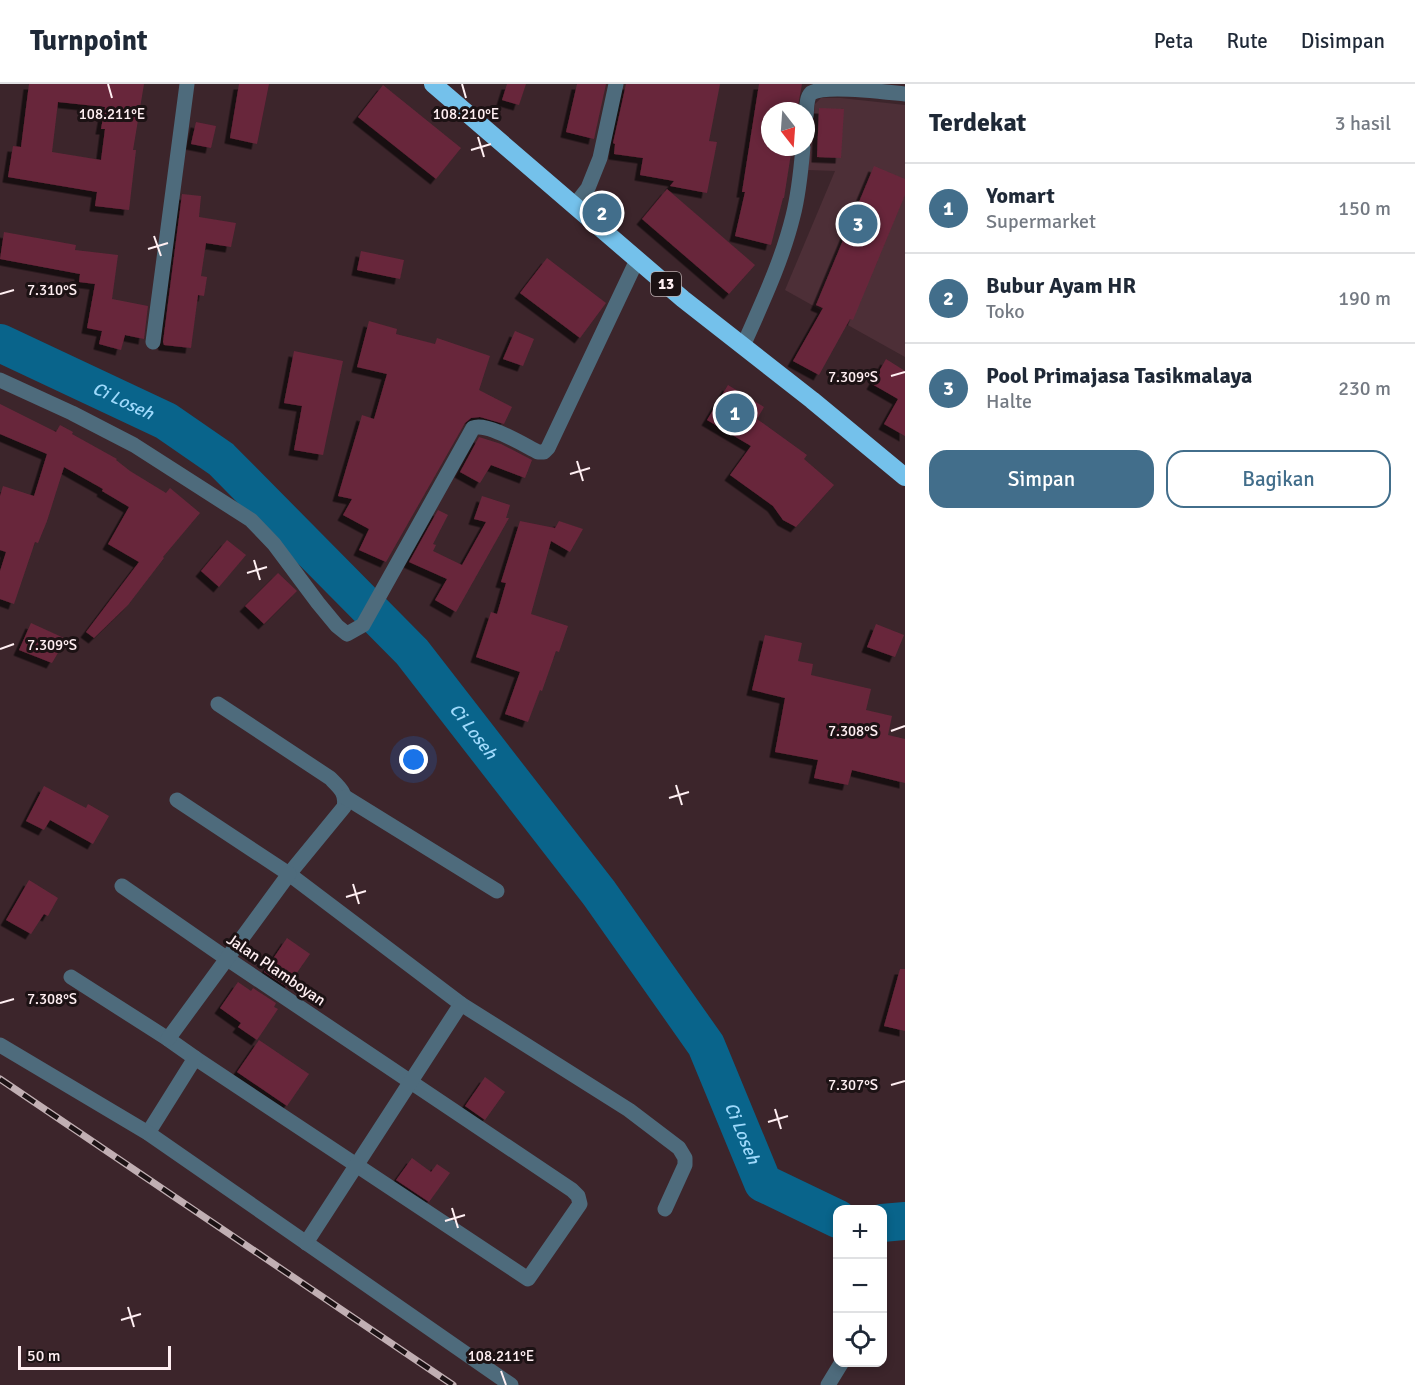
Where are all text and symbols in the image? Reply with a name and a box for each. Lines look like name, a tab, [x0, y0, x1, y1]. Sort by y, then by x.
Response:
text: Turnpoint	[30, 24, 147, 58]
text: Peta	[1154, 28, 1194, 54]
text: Rute	[1227, 28, 1268, 54]
text: Disimpan	[1301, 28, 1385, 54]
north arrow	[761, 102, 815, 156]
text: 108.211°E	[79, 105, 145, 123]
text: 108.210°E	[433, 105, 499, 123]
text: Terdekat	[929, 107, 1026, 139]
text: 3 hasil	[1335, 111, 1391, 136]
text: Yomart	[986, 182, 1055, 209]
pin: 2	[582, 190, 622, 236]
text: 1	[943, 196, 954, 221]
text: 150 m	[1338, 196, 1391, 221]
pin: 3	[838, 202, 878, 246]
text: Supermarket	[986, 209, 1096, 234]
road number: 13	[651, 272, 681, 296]
text: Bubur Ayam HR	[986, 272, 1136, 299]
text: 7.310°S	[27, 281, 77, 299]
text: 2	[943, 286, 954, 311]
text: 190 m	[1338, 286, 1391, 311]
text: Toko	[986, 299, 1025, 324]
text: Pool Primajasa Tasikmalaya	[986, 362, 1252, 389]
text: 7.309°S	[828, 368, 878, 386]
text: 3	[943, 376, 954, 401]
text: 230 m	[1338, 376, 1391, 401]
water label: Ci Loseh	[89, 377, 158, 425]
text: Halte	[986, 389, 1032, 414]
pin: 1	[716, 390, 754, 436]
button: Simpan	[929, 450, 1154, 508]
button: Bagikan	[1166, 450, 1391, 508]
text: 7.309°S	[27, 636, 77, 654]
water label: Ci Loseh	[445, 699, 503, 764]
text: 7.308°S	[828, 722, 878, 740]
your location	[399, 745, 428, 774]
street label: Jalan Plamboyan	[223, 929, 329, 1011]
text: 7.308°S	[27, 990, 77, 1008]
text: 7.307°S	[828, 1076, 878, 1094]
water label: Ci Loseh	[720, 1099, 765, 1168]
map controls	[833, 1205, 887, 1367]
button: +	[833, 1205, 887, 1259]
button: −	[833, 1259, 887, 1313]
button: locate	[833, 1313, 887, 1367]
scale bar	[18, 1343, 171, 1370]
text: 50 m	[27, 1346, 61, 1366]
text: 108.211°E	[468, 1347, 534, 1365]

